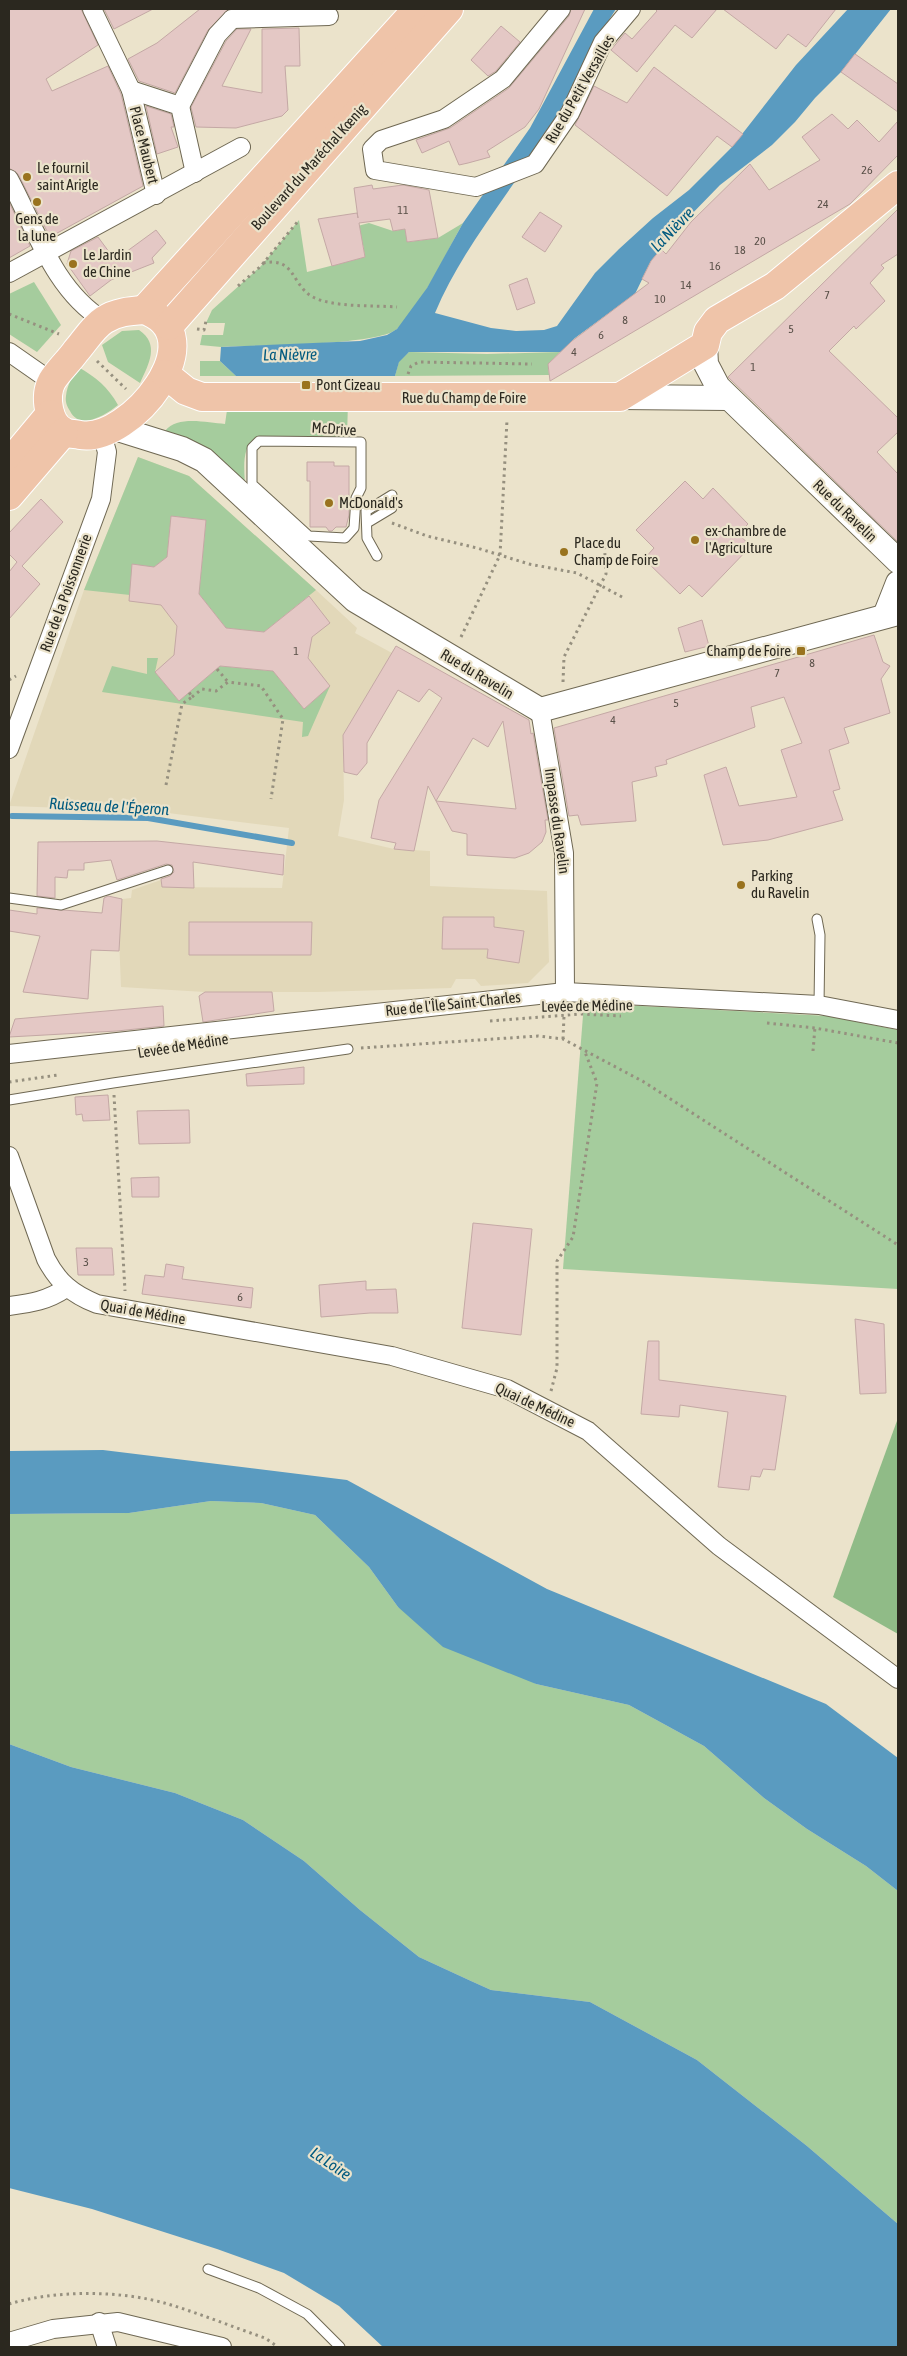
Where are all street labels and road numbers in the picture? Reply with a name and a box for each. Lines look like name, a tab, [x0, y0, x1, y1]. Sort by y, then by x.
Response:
street label: Rue du Petit Versailles	[542, 32, 617, 146]
street label: Boulevard du Maréchal Kœnig	[247, 100, 370, 233]
street label: Place Maubert	[127, 104, 162, 186]
street label: Rue du Champ de Foire	[402, 389, 526, 406]
street label: McDrive	[311, 418, 357, 439]
street label: Rue du Ravelin	[810, 476, 881, 545]
street label: Rue de la Poissonnerie	[36, 531, 95, 654]
street label: Rue du Ravelin	[438, 645, 517, 702]
street label: Impasse du Ravelin	[542, 767, 573, 875]
street label: Rue de l'Île Saint-Charles	[384, 988, 521, 1019]
street label: Levée de Médine	[541, 996, 633, 1015]
street label: Levée de Médine	[136, 1030, 230, 1061]
street label: Quai de Médine	[99, 1296, 187, 1327]
street label: Quai de Médine	[493, 1379, 578, 1430]

